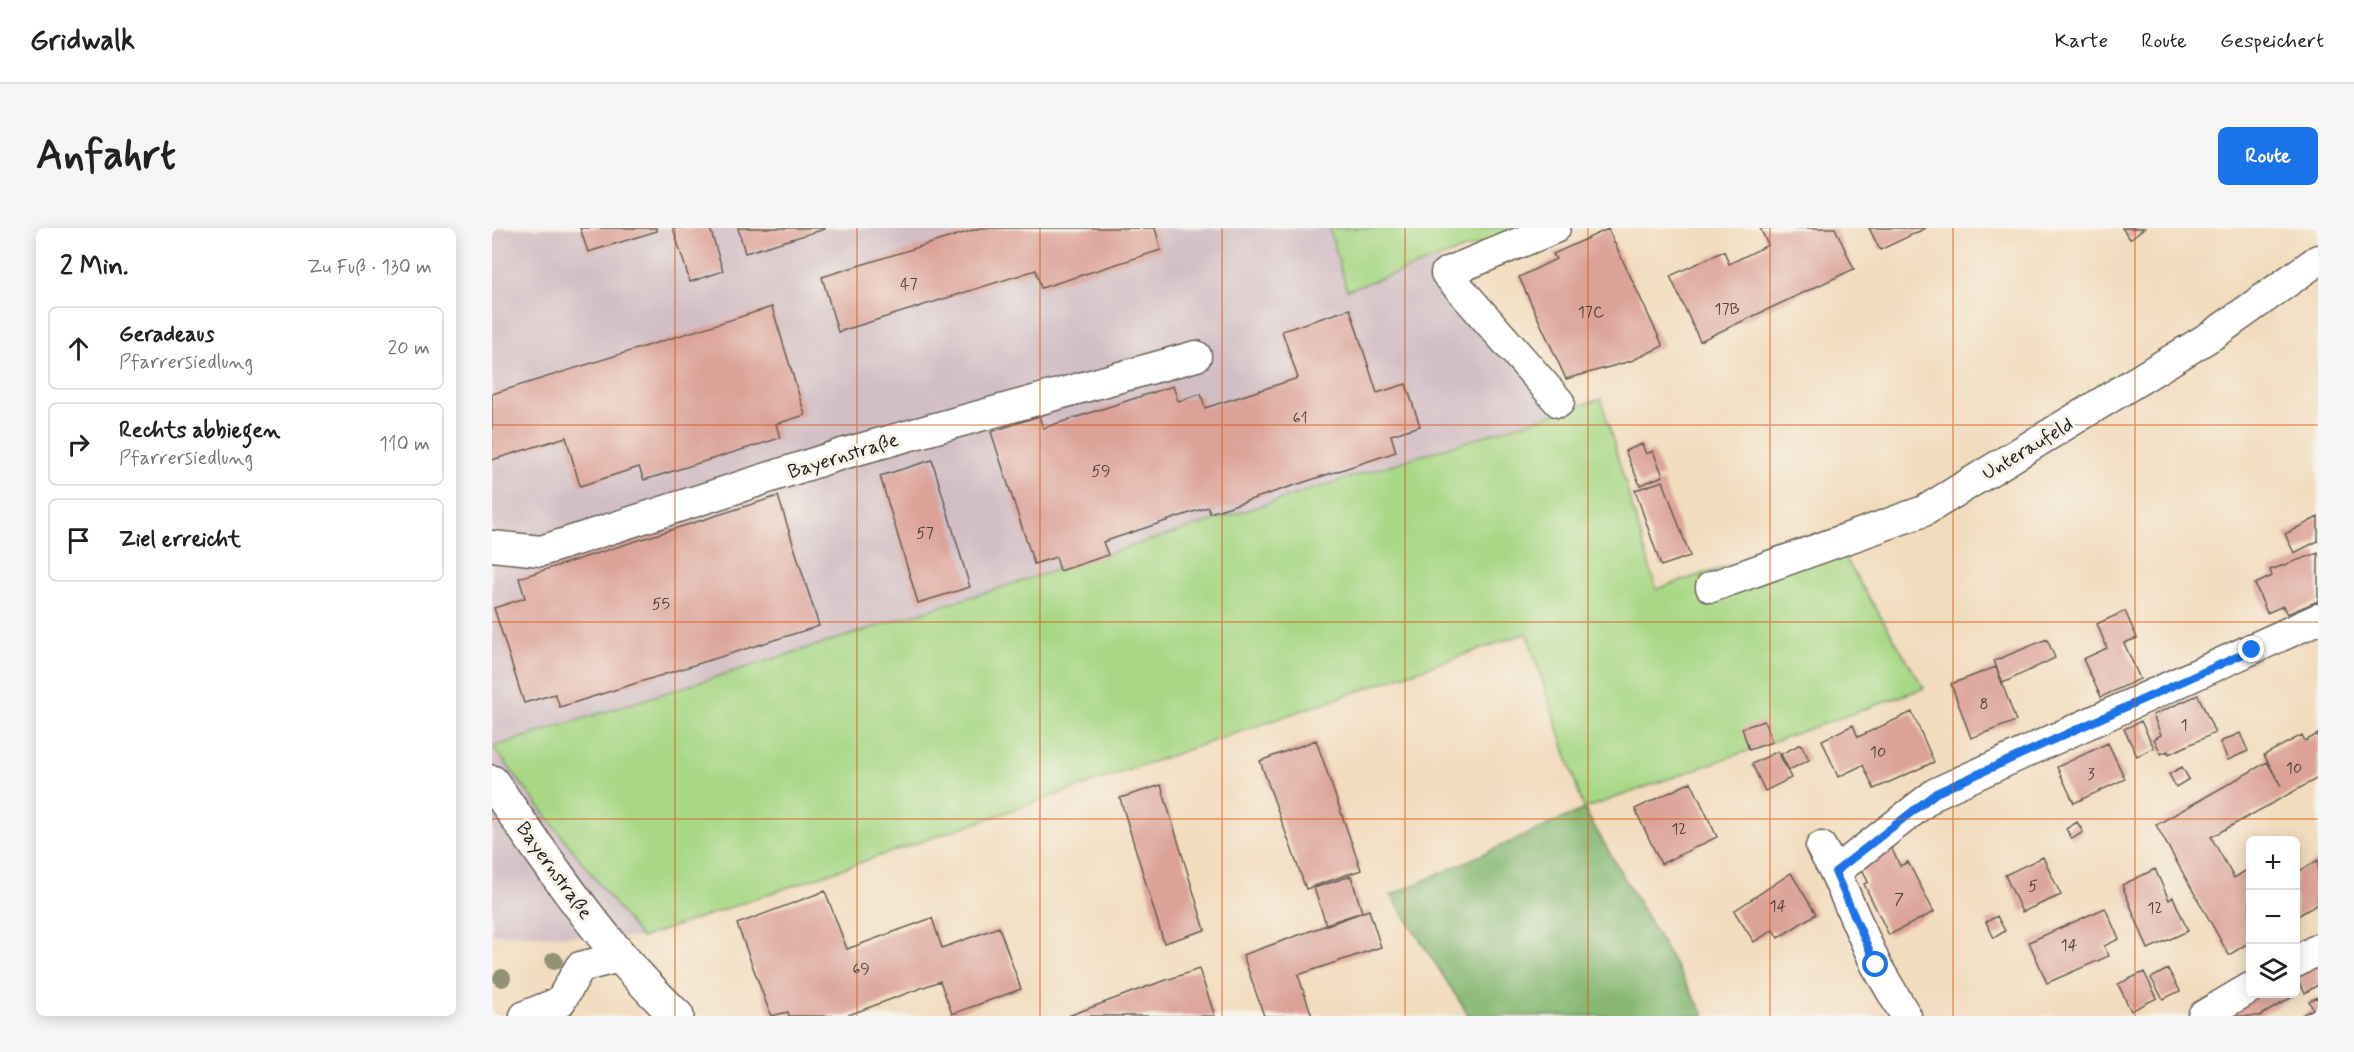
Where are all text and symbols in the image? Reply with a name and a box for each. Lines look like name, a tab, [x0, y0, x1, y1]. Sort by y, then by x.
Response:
text: Gridwalk	[30, 23, 135, 60]
text: Karte	[2055, 27, 2108, 55]
text: Route	[2141, 27, 2187, 55]
text: Gespeichert	[2220, 27, 2324, 55]
button: Route	[2218, 127, 2318, 185]
text: Anfahrt	[36, 129, 176, 184]
text: 2 Min.	[60, 250, 128, 284]
text: Zu Fuß · 130 m	[307, 254, 432, 281]
house number: 47	[900, 274, 918, 295]
house number: 17B	[1714, 299, 1740, 320]
house number: 17C	[1578, 302, 1604, 323]
text: Geradeaus	[119, 321, 214, 349]
icon: ahead	[62, 332, 95, 365]
text: 20 m	[387, 335, 430, 362]
text: Pfarrersiedlung	[119, 349, 253, 376]
house number: 61	[1292, 408, 1308, 429]
street label: Unteraufeld	[1977, 411, 2079, 487]
text: Rechts abbiegen	[119, 417, 280, 445]
street label: Bayernstraße	[785, 427, 902, 486]
icon: right	[62, 428, 95, 461]
text: 110 m	[379, 431, 430, 458]
text: Pfarrersiedlung	[119, 445, 253, 472]
house number: 59	[1091, 461, 1111, 482]
house number: 57	[916, 523, 934, 544]
icon: arrive	[62, 524, 95, 557]
text: Ziel erreicht	[119, 526, 241, 554]
house number: 55	[652, 594, 670, 615]
route end	[2238, 636, 2264, 662]
house number: 8	[1979, 694, 1989, 715]
house number: 1	[2180, 715, 2188, 736]
house number: 10	[1870, 742, 1886, 763]
house number: 10	[2286, 758, 2302, 779]
house number: 3	[2087, 764, 2095, 785]
street label: Bayernstraße	[509, 817, 598, 925]
house number: 12	[1671, 819, 1687, 840]
map controls	[2246, 836, 2300, 998]
button: +	[2246, 836, 2300, 890]
house number: 5	[2028, 876, 2038, 897]
house number: 7	[1894, 889, 1904, 910]
button: −	[2246, 890, 2300, 944]
house number: 14	[1770, 896, 1787, 917]
house number: 12	[2147, 898, 2163, 919]
house number: 14	[2061, 935, 2078, 956]
button: layers	[2246, 944, 2300, 998]
route start	[1862, 951, 1888, 977]
house number: 69	[852, 959, 870, 980]

